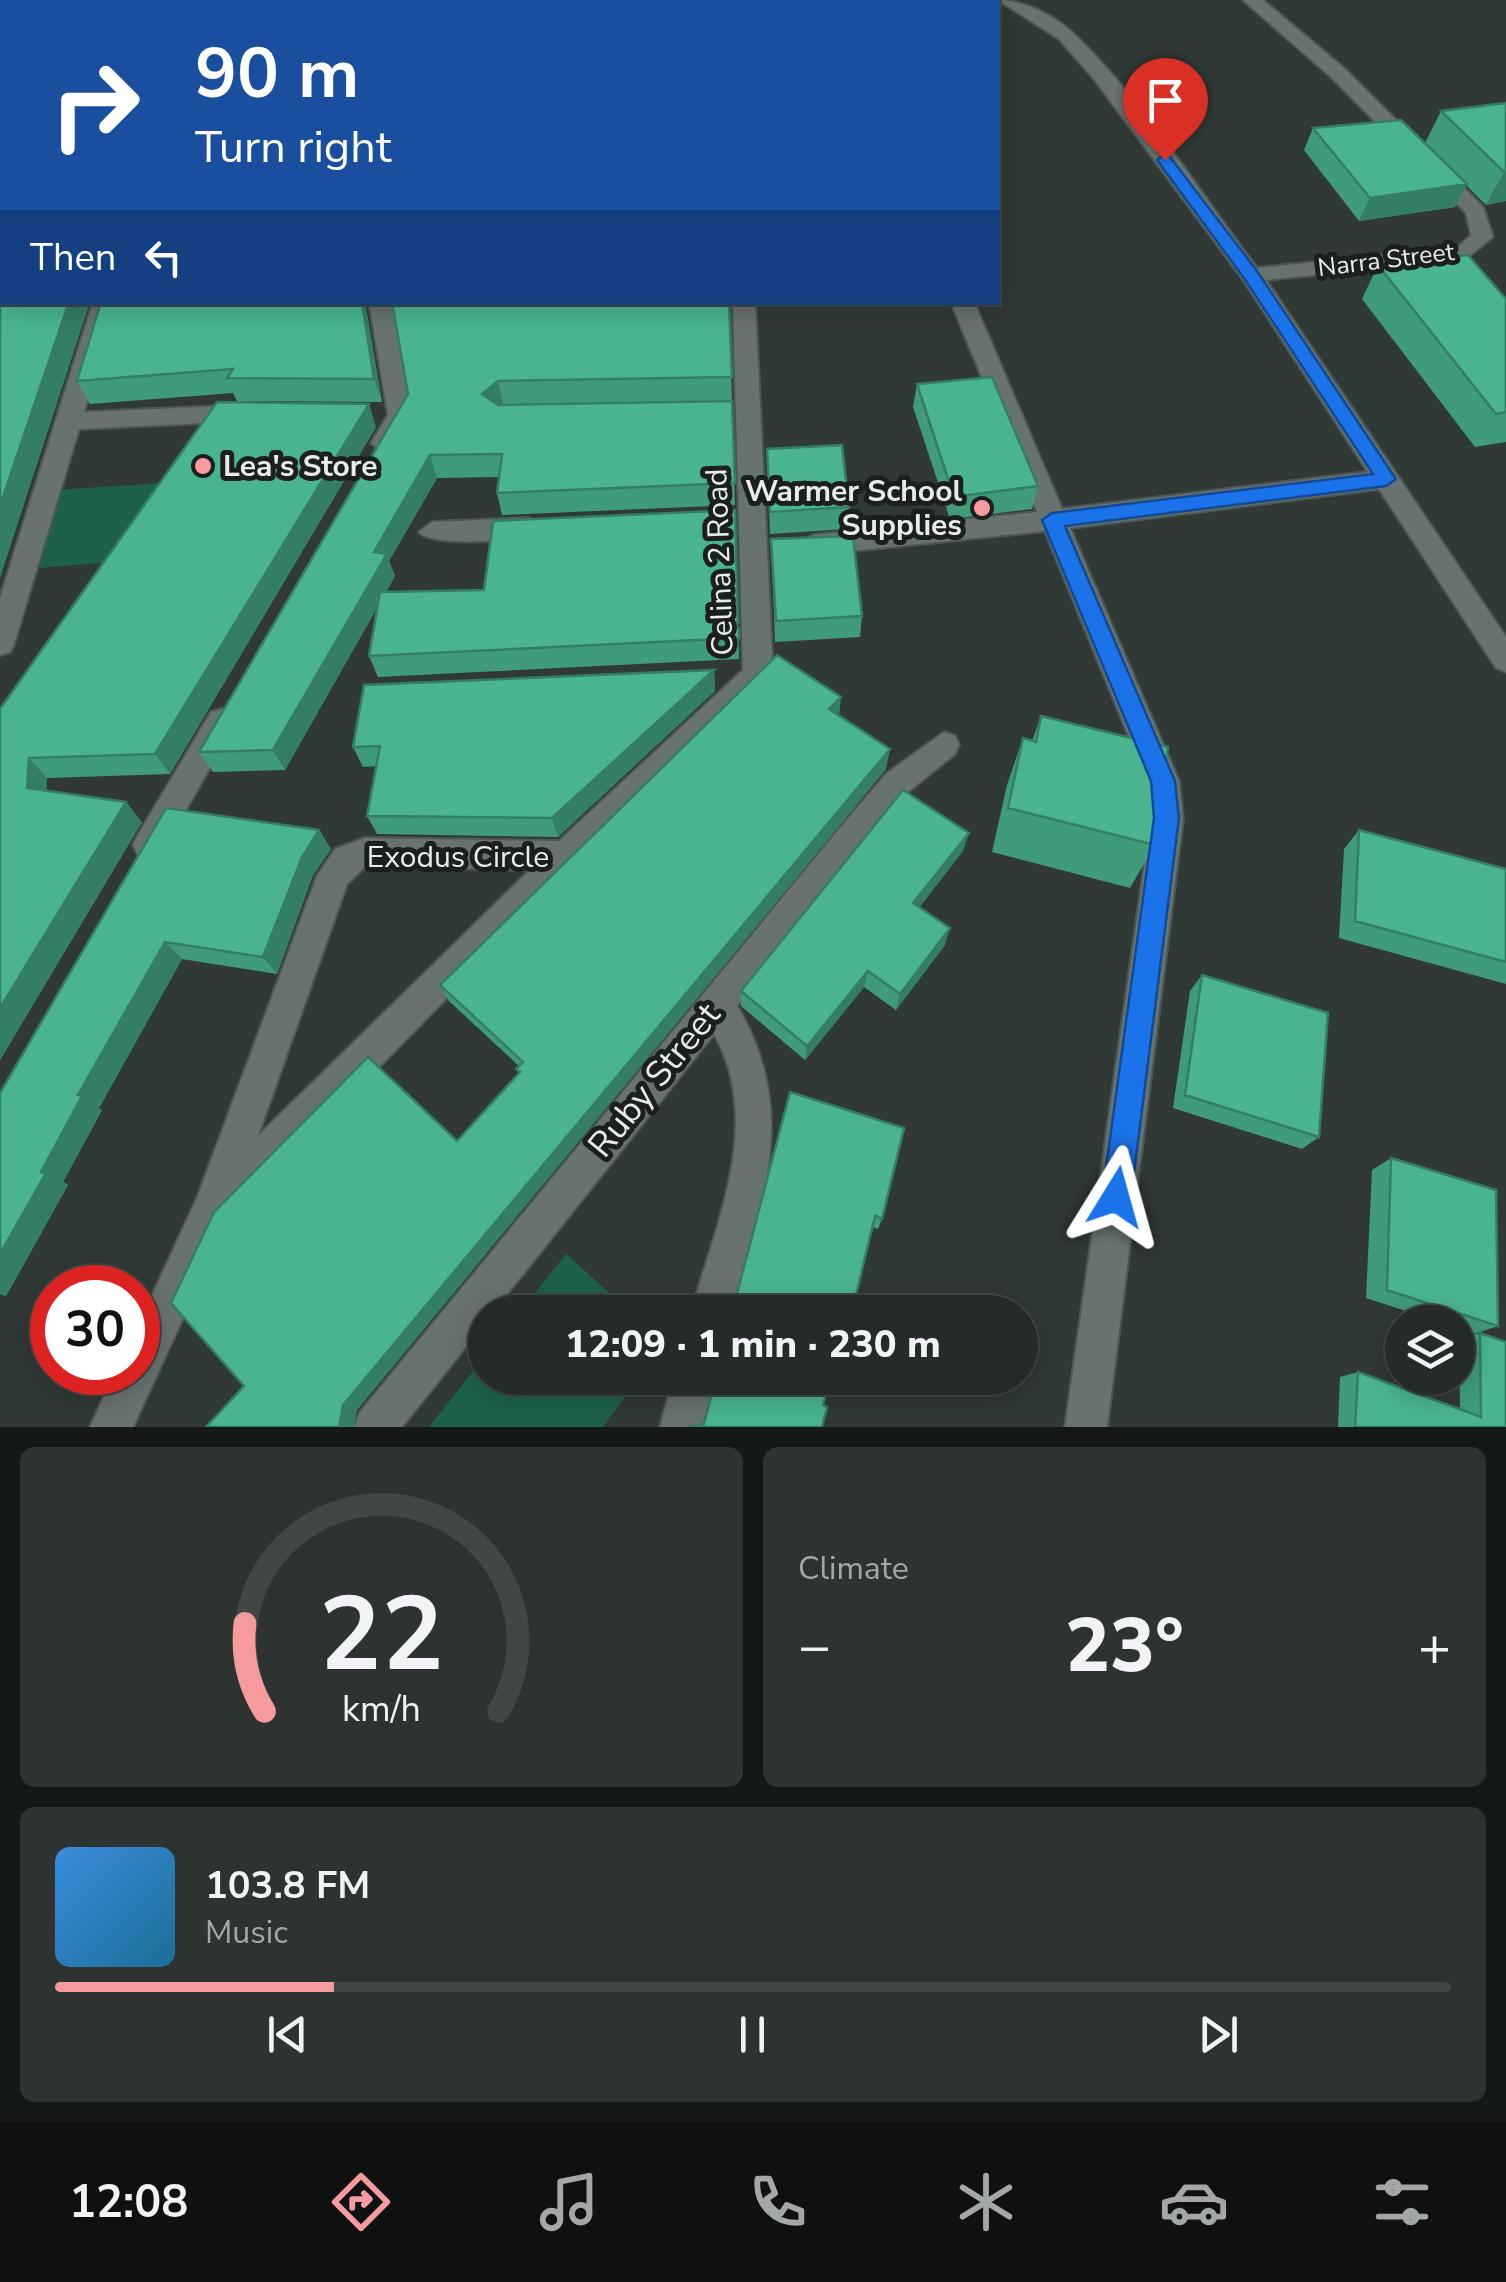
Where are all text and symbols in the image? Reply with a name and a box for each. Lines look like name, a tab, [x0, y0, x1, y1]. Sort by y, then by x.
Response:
text: 90 m	[195, 26, 359, 122]
icon: right	[30, 40, 160, 170]
pin	[1123, 58, 1208, 161]
icon: arrive	[1138, 73, 1193, 128]
text: Turn right	[195, 117, 392, 178]
icon: left	[136, 230, 191, 285]
text: Then	[30, 232, 116, 283]
street label: Narra Street	[1316, 235, 1457, 285]
place label: Lea's Store	[223, 446, 378, 487]
marker: Lea's Store	[192, 455, 214, 477]
street label: Celina 2 Road	[696, 468, 744, 656]
place label: Warmer School Supplies	[745, 471, 962, 546]
marker: Warmer School Supplies	[971, 497, 993, 519]
street label: Exodus Circle	[367, 837, 549, 878]
street label: Ruby Street	[577, 992, 731, 1167]
position arrow	[1064, 1145, 1168, 1249]
speed limit sign: 30	[30, 1265, 160, 1395]
map controls	[1385, 1305, 1475, 1395]
button: layers	[1385, 1305, 1475, 1395]
text: 12:09 · 1 min · 230 m	[565, 1319, 941, 1370]
text: Climate	[798, 1547, 909, 1590]
text: 22	[319, 1564, 444, 1706]
text: 23°	[1065, 1595, 1184, 1697]
text: −	[798, 1609, 831, 1684]
text: +	[1418, 1609, 1451, 1684]
text: km/h	[342, 1685, 421, 1734]
text: 103.8 FM	[205, 1860, 370, 1911]
text: Music	[205, 1911, 288, 1954]
icon: previous	[260, 2007, 315, 2062]
icon: pause	[725, 2007, 780, 2062]
icon: next	[1191, 2007, 1246, 2062]
icon: directions	[326, 2167, 396, 2237]
icon: music	[534, 2167, 604, 2237]
icon: phone	[743, 2167, 813, 2237]
icon: climate	[951, 2167, 1021, 2237]
icon: car	[1159, 2167, 1229, 2237]
icon: filters	[1367, 2167, 1437, 2237]
text: 12:08	[69, 2172, 188, 2233]

